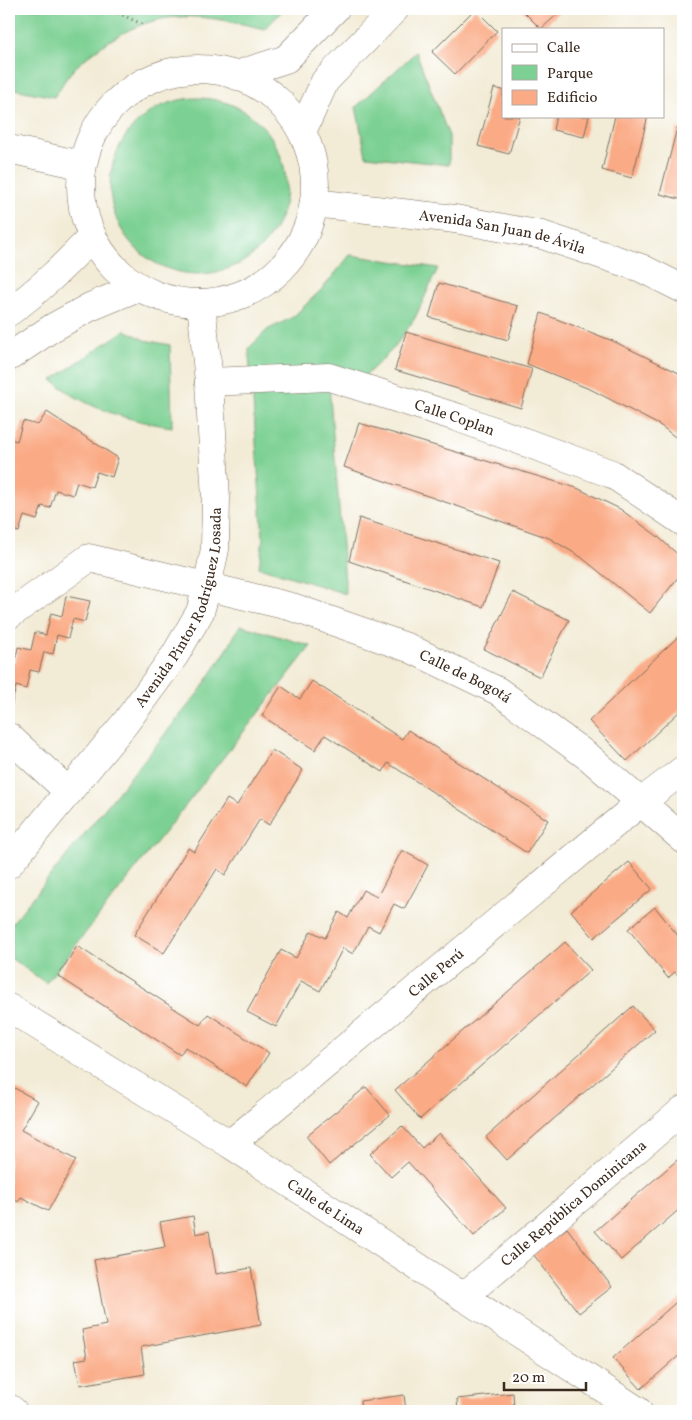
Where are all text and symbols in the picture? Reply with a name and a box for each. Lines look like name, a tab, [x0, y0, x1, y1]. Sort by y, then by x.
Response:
legend	[502, 28, 664, 118]
text: Calle	[547, 38, 580, 59]
text: Parque	[547, 64, 593, 85]
text: Edificio	[547, 88, 598, 109]
street label: Avenida San Juan de Ávila	[418, 206, 588, 261]
street label: Calle Coplan	[411, 396, 497, 442]
street label: Avenida Pintor Rodríguez Losada	[131, 507, 228, 713]
street label: Calle de Bogotá	[415, 645, 515, 709]
street label: Calle Perú	[405, 944, 469, 1003]
street label: Calle República Dominicana	[497, 1136, 652, 1272]
street label: Calle de Lima	[282, 1175, 368, 1241]
scale bar	[504, 1360, 587, 1392]
text: 20 m	[512, 1368, 545, 1389]

